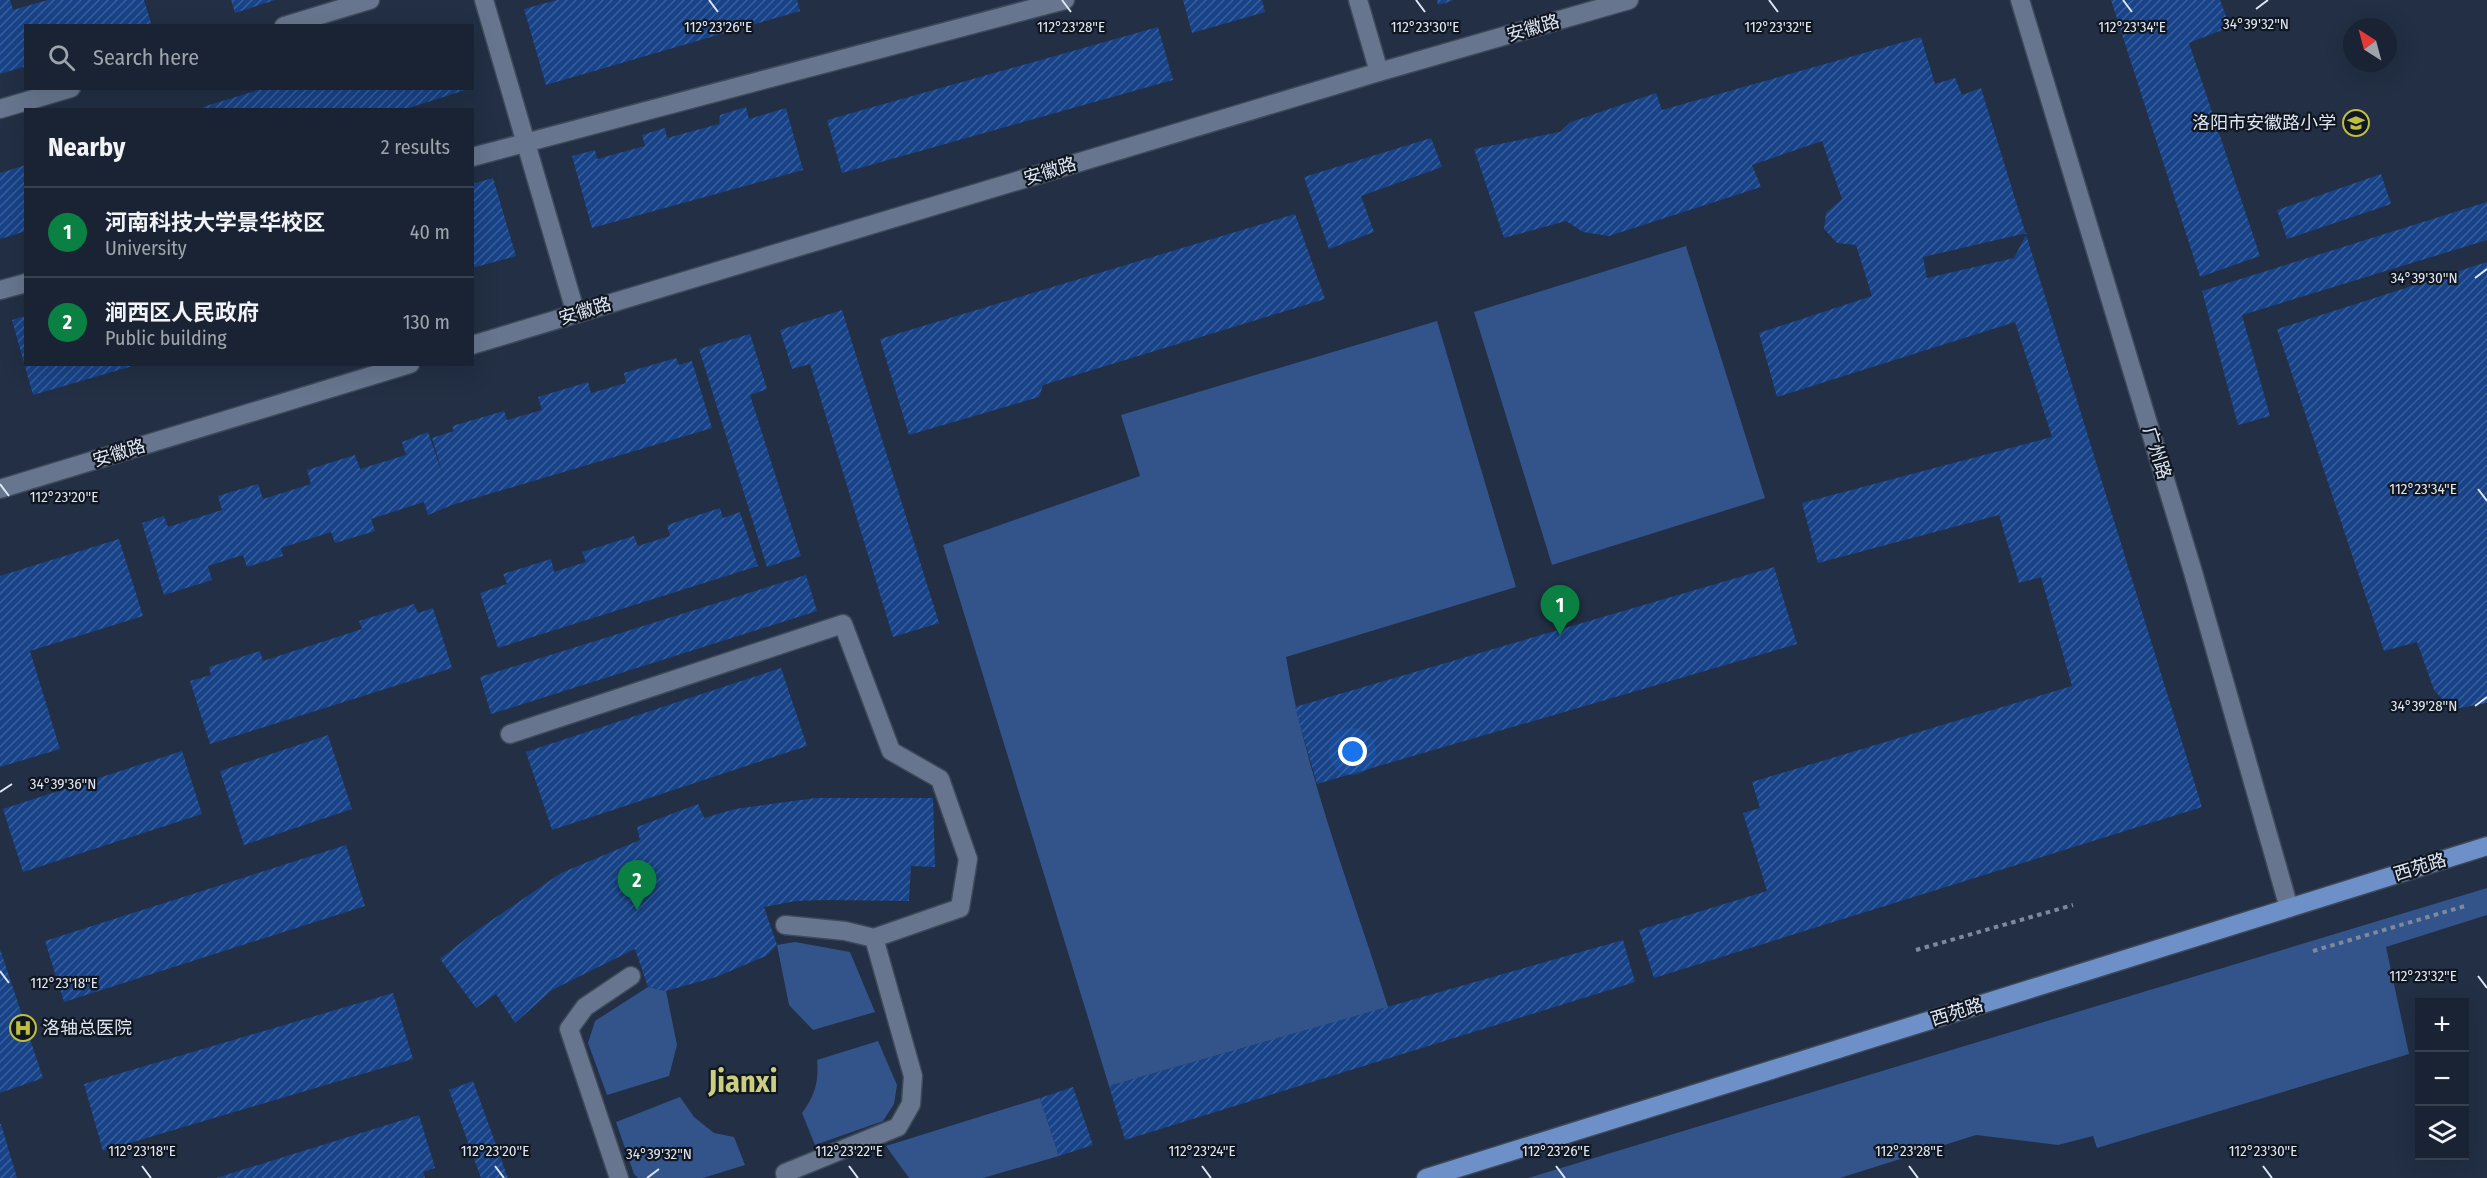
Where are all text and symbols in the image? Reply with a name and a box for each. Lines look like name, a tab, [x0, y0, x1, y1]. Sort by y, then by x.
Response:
street label: 安徽路	[1504, 10, 1562, 46]
text: 34°39'32"N	[2223, 15, 2289, 33]
text: 112°23'26"E	[684, 18, 752, 36]
text: 112°23'28"E	[1037, 18, 1105, 36]
text: 112°23'30"E	[1391, 18, 1459, 36]
text: 112°23'32"E	[1744, 18, 1812, 36]
text: 112°23'34"E	[2098, 18, 2166, 36]
north arrow	[2343, 18, 2397, 72]
search box	[24, 24, 474, 90]
icon: search	[45, 41, 78, 74]
text: Search here	[93, 44, 199, 71]
school or university icon: 洛阳市安徽路小学	[2341, 108, 2371, 138]
place label: 洛阳市安徽路小学	[2192, 112, 2336, 134]
text: Nearby	[48, 132, 125, 163]
text: 2 results	[381, 135, 450, 159]
street label: 安徽路	[1021, 153, 1079, 189]
text: 河南科技大学景华校区	[105, 209, 325, 236]
text: 1	[63, 220, 72, 244]
text: 40 m	[410, 220, 450, 244]
text: University	[105, 236, 187, 260]
text: 34°39'30"N	[2390, 269, 2458, 287]
street label: 安徽路	[556, 293, 614, 329]
text: 涧西区人民政府	[105, 299, 259, 326]
text: 2	[63, 310, 72, 334]
text: 130 m	[403, 310, 450, 334]
text: Public building	[105, 326, 227, 350]
street label: 广州路	[2139, 424, 2175, 482]
street label: 安徽路	[90, 435, 148, 471]
text: 112°23'34"E	[2389, 480, 2457, 498]
text: 112°23'20"E	[30, 488, 98, 506]
pin: 1	[1540, 586, 1580, 635]
text: 34°39'28"N	[2391, 697, 2457, 715]
your location	[1338, 737, 1367, 766]
text: 34°39'36"N	[30, 775, 96, 793]
street label: 西苑路	[2391, 849, 2449, 885]
pin: 2	[618, 860, 656, 910]
text: 112°23'32"E	[2389, 967, 2457, 985]
text: 112°23'18"E	[30, 974, 98, 992]
street label: 西苑路	[1928, 994, 1986, 1030]
map controls	[2415, 998, 2469, 1160]
button: +	[2415, 998, 2469, 1052]
hospital icon: 洛轴总医院	[8, 1013, 38, 1043]
place label: 洛轴总医院	[42, 1017, 132, 1039]
button: −	[2415, 1052, 2469, 1106]
district label: Jianxi	[708, 1064, 777, 1100]
button: layers	[2415, 1106, 2469, 1160]
text: 112°23'18"E	[108, 1142, 176, 1160]
text: 112°23'20"E	[461, 1142, 529, 1160]
text: 112°23'22"E	[815, 1142, 883, 1160]
text: 112°23'24"E	[1168, 1142, 1236, 1160]
text: 112°23'26"E	[1522, 1142, 1590, 1160]
text: 112°23'28"E	[1875, 1142, 1943, 1160]
text: 112°23'30"E	[2229, 1142, 2297, 1160]
text: 34°39'32"N	[626, 1145, 692, 1163]

